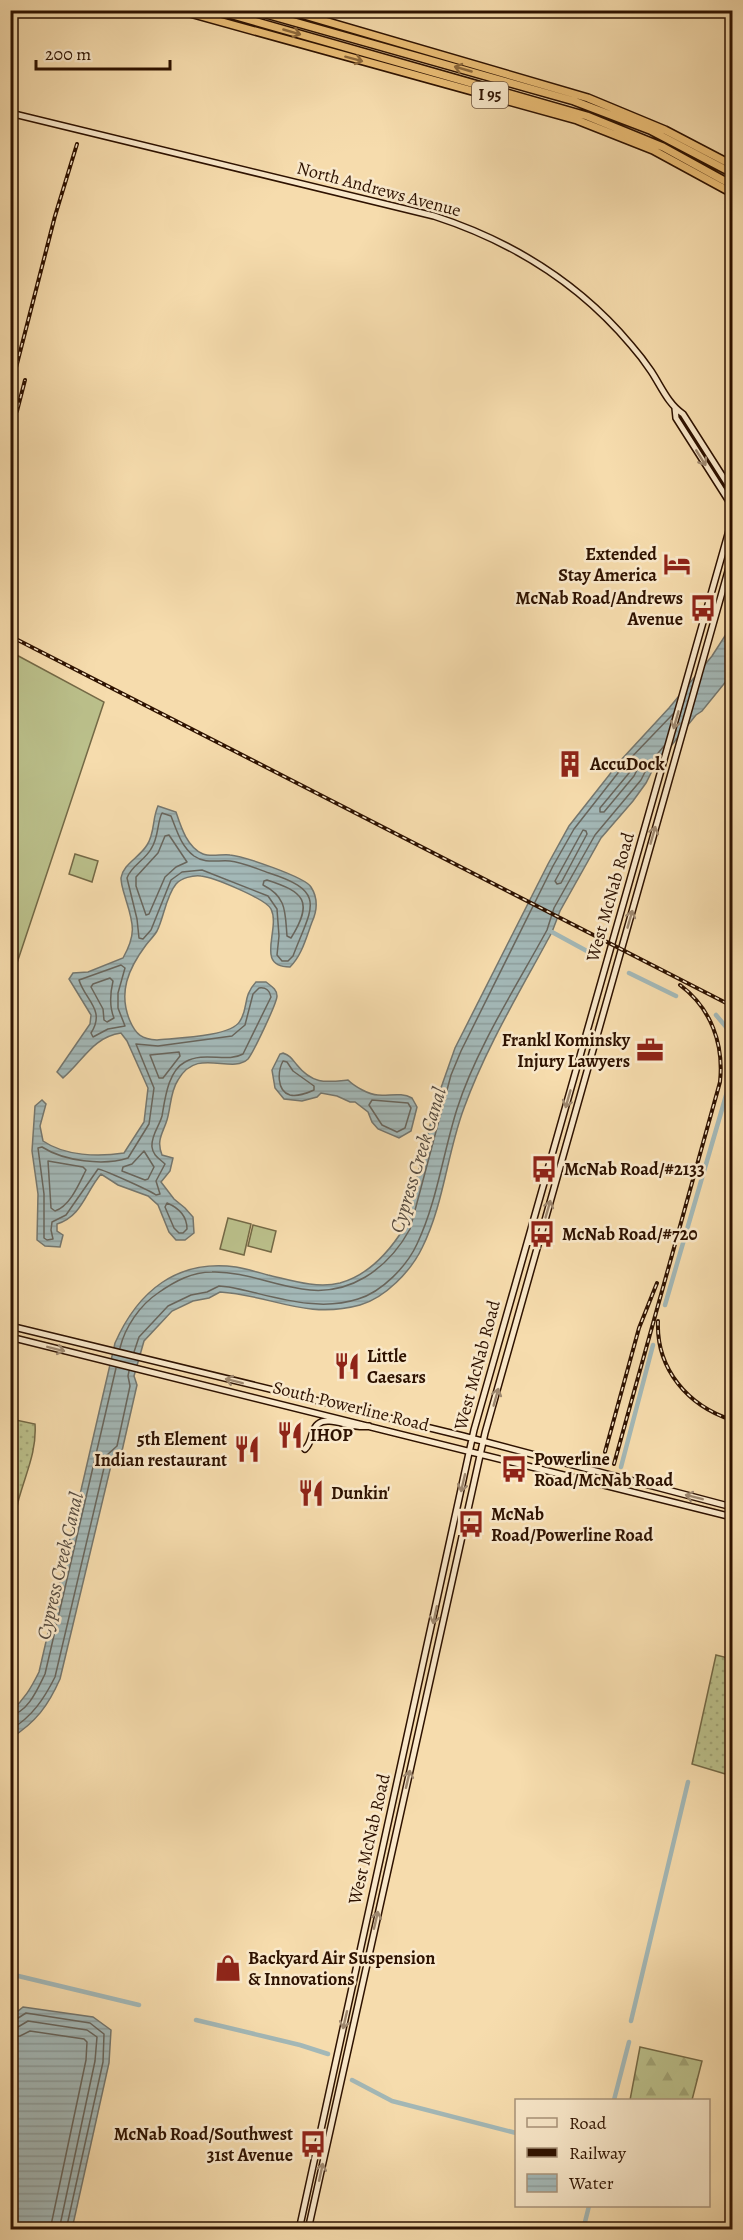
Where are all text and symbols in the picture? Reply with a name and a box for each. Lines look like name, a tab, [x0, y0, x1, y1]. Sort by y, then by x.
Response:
one-way arrow	[282, 27, 301, 38]
scale bar	[36, 33, 170, 71]
text: 200 m	[45, 42, 91, 66]
one-way arrow	[344, 54, 363, 65]
one-way arrow	[454, 63, 473, 75]
road number: I 95	[472, 82, 508, 108]
street label: North Andrews Avenue	[294, 156, 464, 222]
one-way arrow	[696, 449, 708, 466]
place label: Extended Stay America	[558, 542, 657, 587]
hotel icon: Extended Stay America	[662, 549, 692, 579]
place label: McNab Road/Andrews Avenue	[516, 586, 683, 631]
bus stop icon: McNab Road/Andrews Avenue	[688, 593, 718, 623]
one-way arrow	[670, 710, 681, 729]
building icon: AccuDock	[555, 749, 585, 779]
place label: AccuDock	[589, 752, 665, 776]
one-way arrow	[648, 826, 659, 845]
street label: West McNab Road	[580, 829, 640, 965]
one-way arrow	[624, 910, 636, 929]
place label: Frankl Kominsky Injury Lawyers	[502, 1028, 631, 1073]
office icon: Frankl Kominsky Injury Lawyers	[635, 1035, 665, 1065]
water label: Cypress Creek Canal	[383, 1084, 453, 1236]
one-way arrow	[561, 1089, 573, 1108]
bus stop icon: McNab Road/#2133	[529, 1154, 559, 1184]
place label: McNab Road/#2133	[564, 1157, 705, 1181]
one-way arrow	[543, 1200, 555, 1219]
bus stop icon: McNab Road/#720	[527, 1219, 557, 1249]
place label: McNab Road/#720	[562, 1222, 698, 1246]
street label: West McNab Road	[448, 1297, 506, 1433]
one-way arrow	[46, 1343, 65, 1355]
place label: Little Caesars	[367, 1344, 426, 1389]
restaurant icon: Little Caesars	[332, 1351, 362, 1381]
one-way arrow	[225, 1375, 244, 1387]
street label: South Powerline Road	[270, 1375, 432, 1437]
one-way arrow	[490, 1388, 502, 1407]
restaurant icon: IHOP	[275, 1420, 305, 1450]
place label: IHOP	[310, 1423, 353, 1447]
place label: 5th Element Indian restaurant	[94, 1427, 227, 1472]
restaurant icon: 5th Element Indian restaurant	[232, 1434, 262, 1464]
place label: Powerline Road/McNab Road	[534, 1447, 674, 1492]
bus stop icon: Powerline Road/McNab Road	[499, 1454, 529, 1484]
one-way arrow	[457, 1473, 468, 1492]
restaurant icon: Dunkin'	[296, 1478, 326, 1508]
place label: Dunkin'	[331, 1481, 390, 1505]
water label: Cypress Creek Canal	[30, 1490, 90, 1642]
one-way arrow	[685, 1491, 704, 1502]
place label: McNab Road/Powerline Road	[491, 1502, 653, 1547]
bus stop icon: McNab Road/Powerline Road	[456, 1509, 486, 1539]
one-way arrow	[428, 1605, 440, 1624]
one-way arrow	[403, 1769, 414, 1789]
street label: West McNab Road	[342, 1771, 396, 1908]
one-way arrow	[371, 1911, 383, 1930]
place label: Backyard Air Suspension & Innovations	[248, 1946, 435, 1991]
shop icon: Backyard Air Suspension & Innovations	[213, 1953, 243, 1983]
one-way arrow	[338, 2010, 350, 2029]
legend	[515, 2099, 710, 2207]
text: Road	[569, 2111, 607, 2135]
place label: McNab Road/Southwest 31st Avenue	[114, 2122, 293, 2167]
bus stop icon: McNab Road/Southwest 31st Avenue	[298, 2129, 328, 2159]
text: Railway	[569, 2141, 627, 2165]
one-way arrow	[316, 2163, 327, 2183]
text: Water	[568, 2171, 614, 2195]

